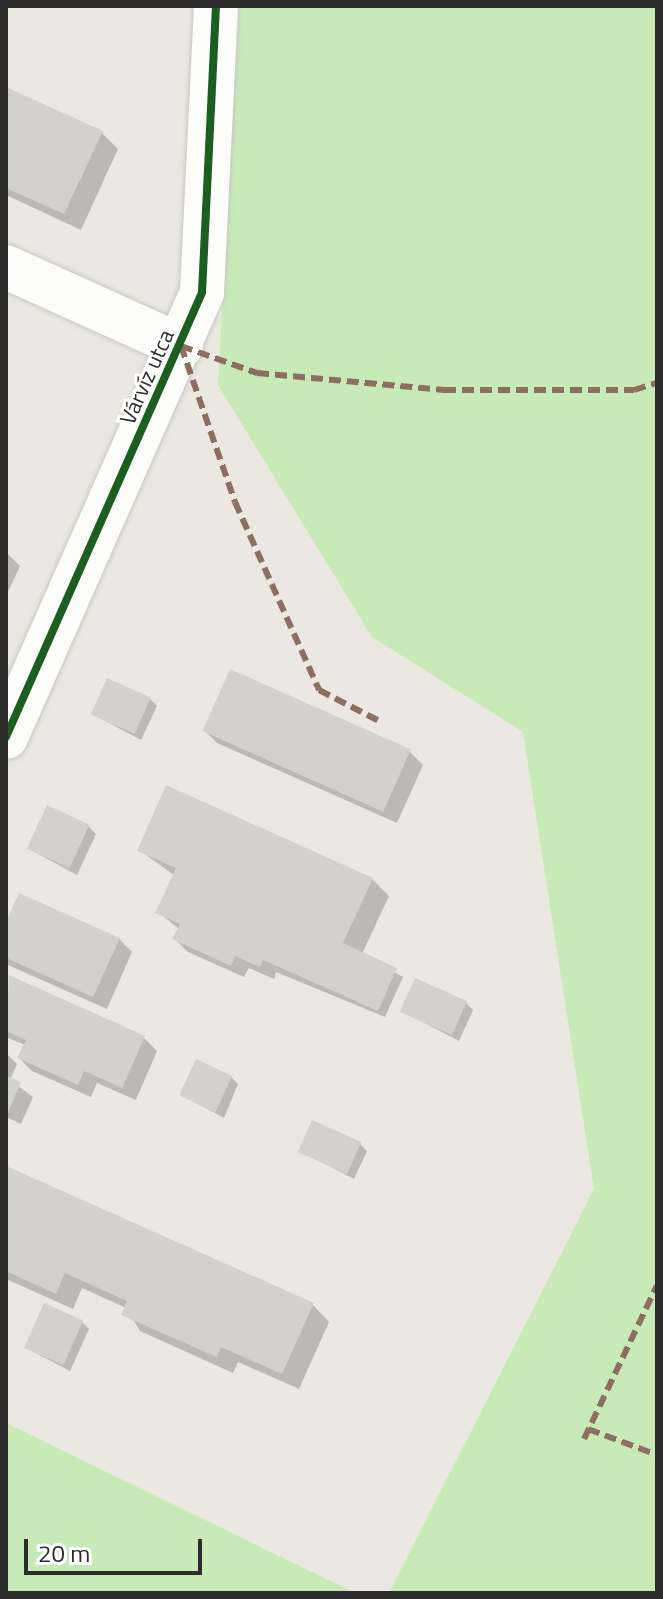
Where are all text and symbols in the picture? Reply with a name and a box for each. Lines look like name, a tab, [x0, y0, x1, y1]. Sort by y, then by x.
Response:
street label: Várvíz utca	[114, 325, 180, 429]
scale bar	[28, 1523, 206, 1573]
text: 20 m	[38, 1535, 90, 1571]

